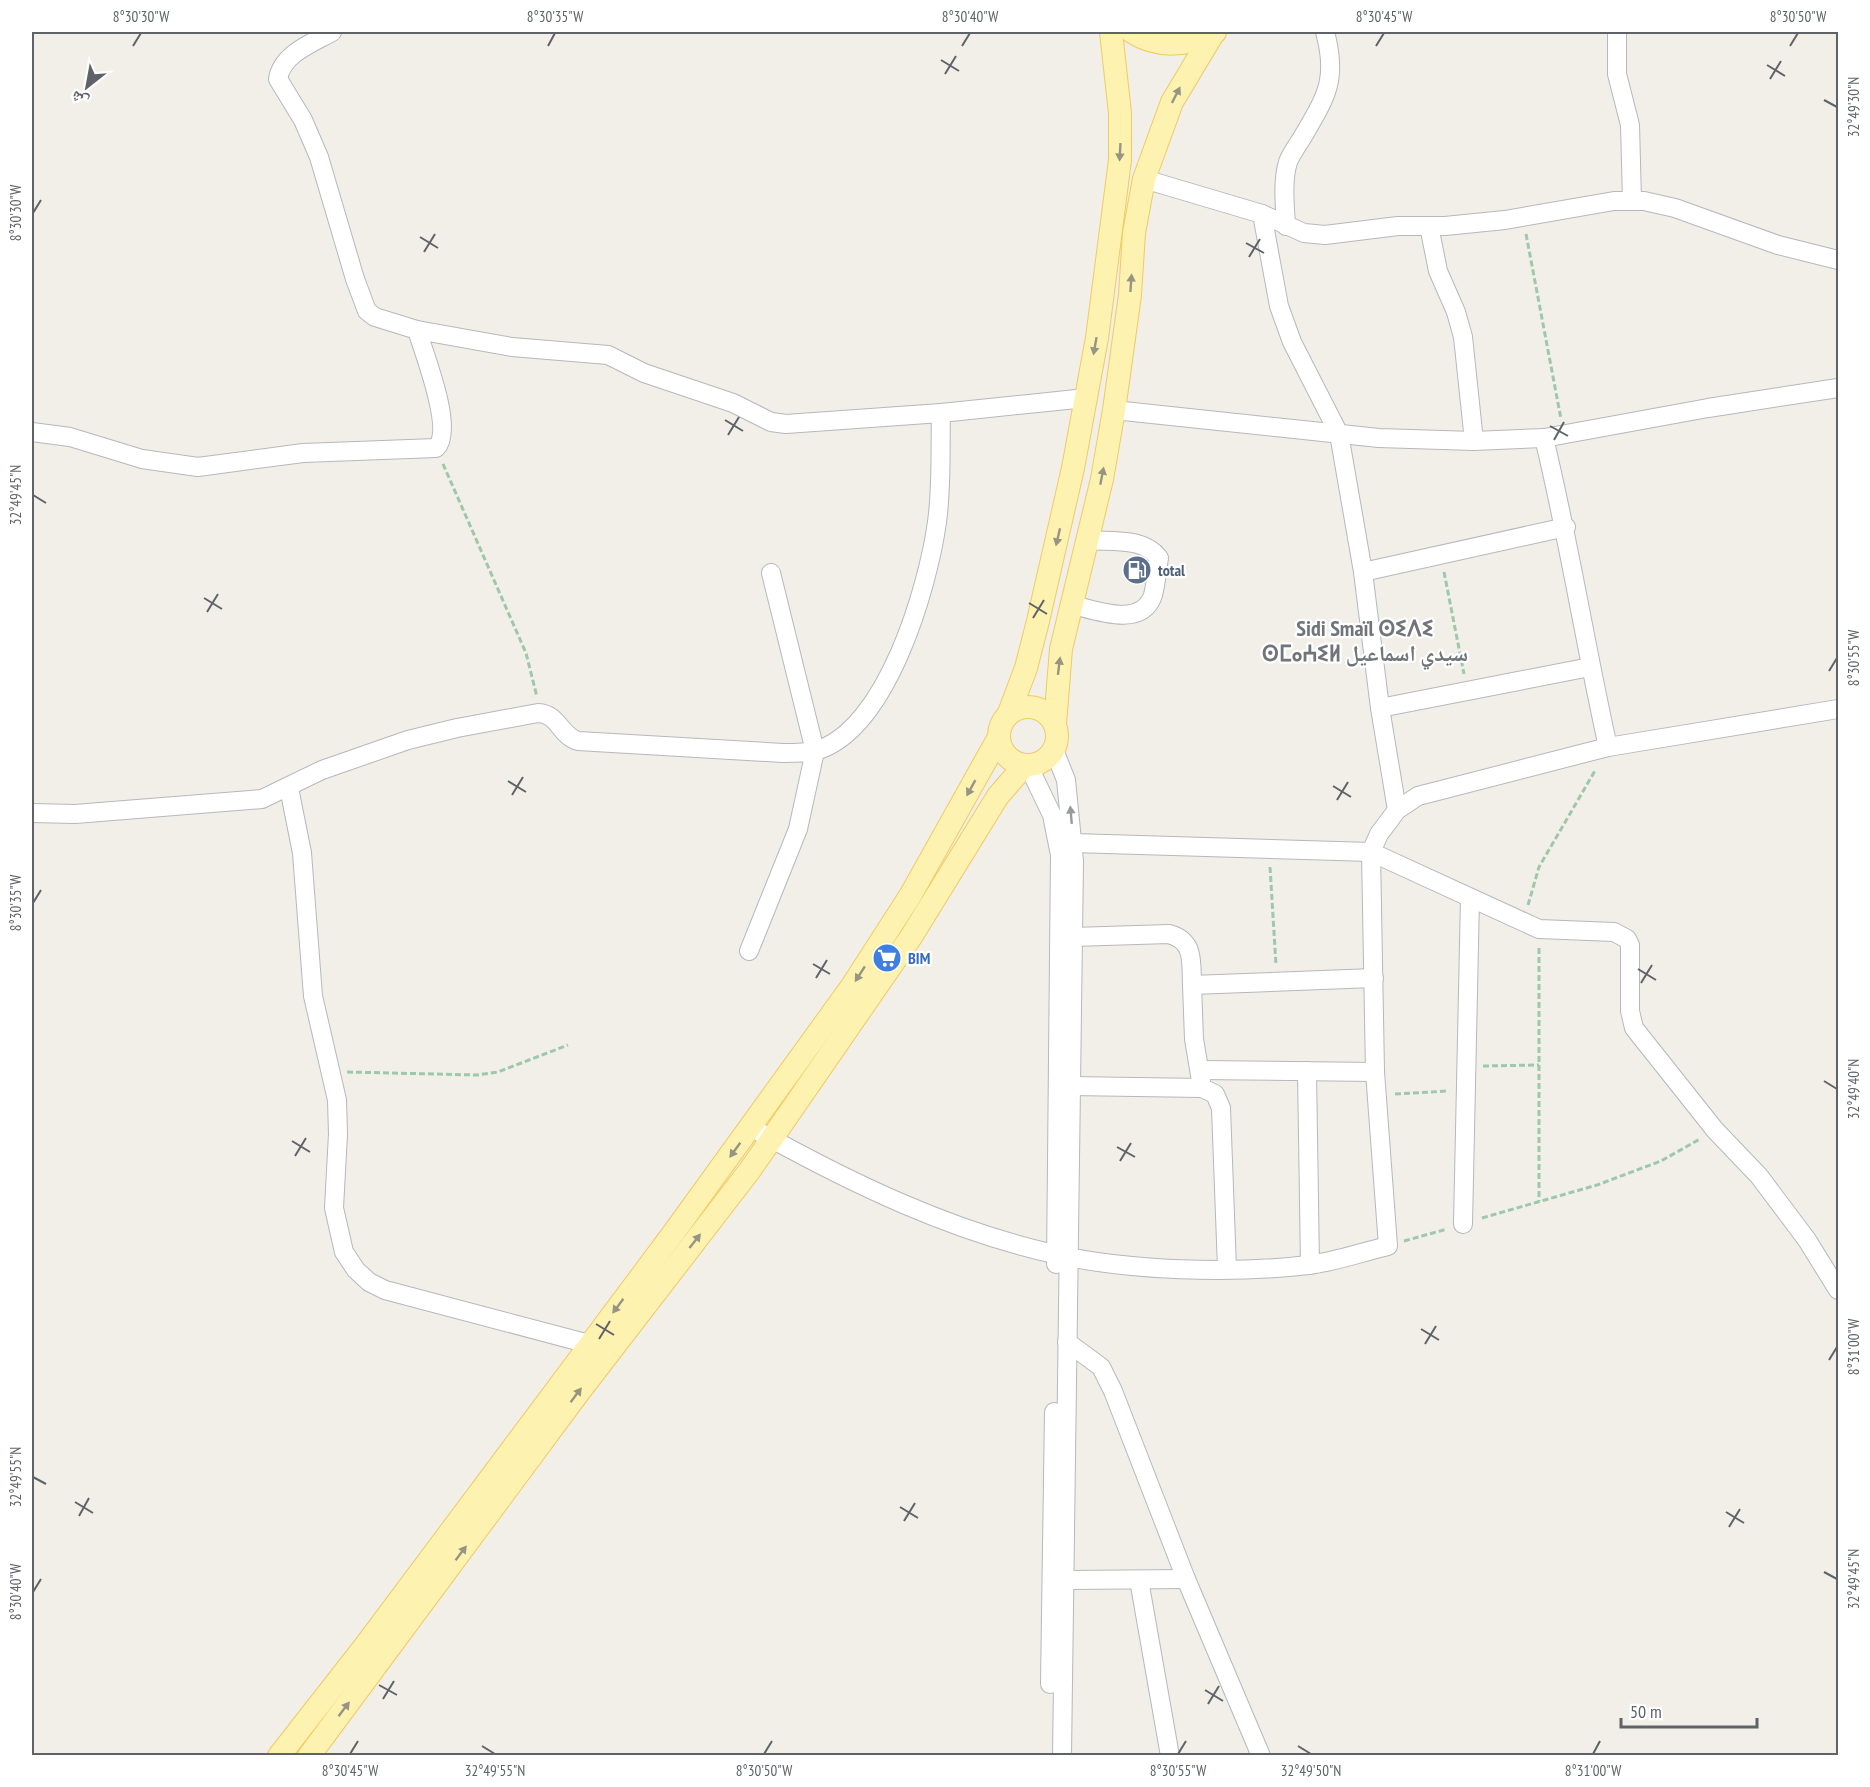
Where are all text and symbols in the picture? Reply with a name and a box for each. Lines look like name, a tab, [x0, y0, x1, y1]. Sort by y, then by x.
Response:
text: 8°30'30"W	[113, 7, 169, 26]
text: 8°30'35"W	[527, 7, 583, 26]
text: 8°30'40"W	[942, 7, 998, 26]
text: 8°30'45"W	[1356, 7, 1412, 26]
text: 8°30'50"W	[1770, 7, 1826, 26]
north arrow	[57, 57, 117, 117]
text: 32°49'30"N	[1844, 77, 1863, 137]
one-way arrow	[1171, 86, 1180, 103]
text: ش	[67, 87, 92, 113]
one-way arrow	[1116, 143, 1125, 162]
text: 8°30'30"W	[6, 185, 25, 241]
one-way arrow	[1126, 273, 1135, 292]
one-way arrow	[1090, 336, 1099, 355]
text: 32°49'45"N	[6, 465, 25, 525]
one-way arrow	[1098, 466, 1107, 485]
one-way arrow	[1052, 528, 1062, 546]
fuel station icon: total	[1121, 554, 1153, 586]
place label: total	[1158, 560, 1185, 580]
district label: Sidi Smaïl ⵙⵉⴷⵉ ⵙⵎⴰⵄⵉⵍ سيدي اسماعيل	[1262, 614, 1468, 670]
text: 8°30'55"W	[1844, 630, 1863, 686]
one-way arrow	[1054, 656, 1064, 675]
one-way arrow	[966, 780, 976, 797]
one-way arrow	[1066, 806, 1076, 825]
text: 8°30'35"W	[6, 875, 25, 931]
supermarket icon: BIM	[871, 942, 903, 974]
place label: BIM	[908, 948, 930, 968]
one-way arrow	[855, 966, 866, 982]
text: 32°49'40"N	[1844, 1059, 1863, 1119]
one-way arrow	[729, 1141, 741, 1157]
one-way arrow	[689, 1233, 702, 1249]
one-way arrow	[612, 1298, 624, 1313]
text: 8°31'00"W	[1844, 1319, 1863, 1375]
one-way arrow	[570, 1388, 582, 1403]
text: 32°49'55"N	[6, 1447, 25, 1507]
one-way arrow	[455, 1545, 467, 1561]
text: 32°49'45"N	[1844, 1549, 1863, 1609]
text: 8°30'40"W	[6, 1564, 25, 1620]
scale bar	[1621, 1691, 1758, 1729]
text: 50 m	[1630, 1700, 1662, 1723]
one-way arrow	[338, 1701, 351, 1717]
text: 8°30'45"W	[322, 1761, 378, 1780]
text: 32°49'55"N	[465, 1761, 525, 1780]
text: 8°30'50"W	[736, 1761, 792, 1780]
text: 8°30'55"W	[1150, 1761, 1206, 1780]
text: 32°49'50"N	[1281, 1761, 1341, 1780]
text: 8°31'00"W	[1565, 1761, 1621, 1780]

